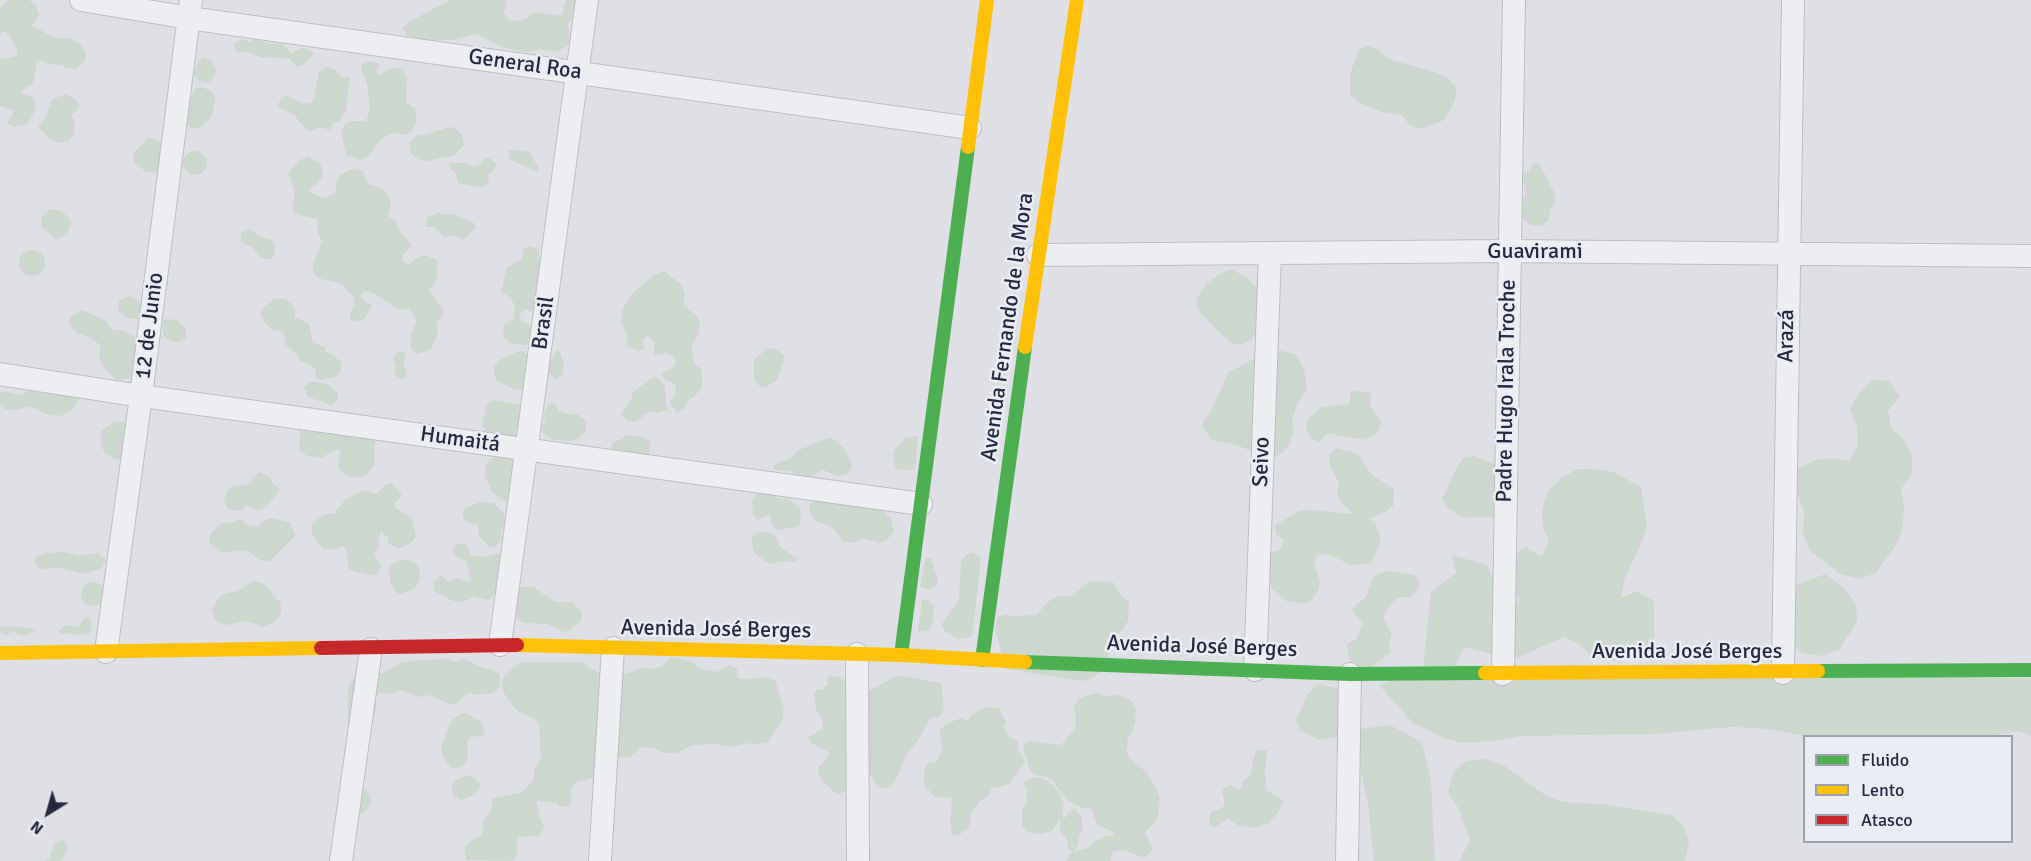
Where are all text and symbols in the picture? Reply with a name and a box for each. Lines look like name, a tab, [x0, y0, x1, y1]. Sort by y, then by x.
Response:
street label: General Roa	[467, 44, 583, 86]
street label: Avenida Fernando de la Mora	[976, 191, 1040, 463]
street label: Guavirami	[1487, 239, 1583, 265]
street label: 12 de Junio	[130, 271, 170, 381]
street label: Padre Hugo Irala Troche	[1492, 279, 1522, 503]
street label: Brasil	[527, 294, 561, 352]
street label: Arazá	[1773, 309, 1801, 363]
street label: Humaitá	[418, 421, 502, 459]
street label: Seivo	[1248, 436, 1276, 488]
street label: Avenida José Berges	[620, 615, 812, 645]
street label: Avenida José Berges	[1106, 630, 1298, 664]
street label: Avenida José Berges	[1592, 639, 1782, 665]
legend	[1803, 735, 2013, 843]
text: Fluido	[1861, 749, 1909, 771]
text: Lento	[1861, 779, 1904, 801]
north arrow	[18, 783, 78, 843]
text: Atasco	[1861, 809, 1913, 831]
text: N	[27, 816, 48, 839]

